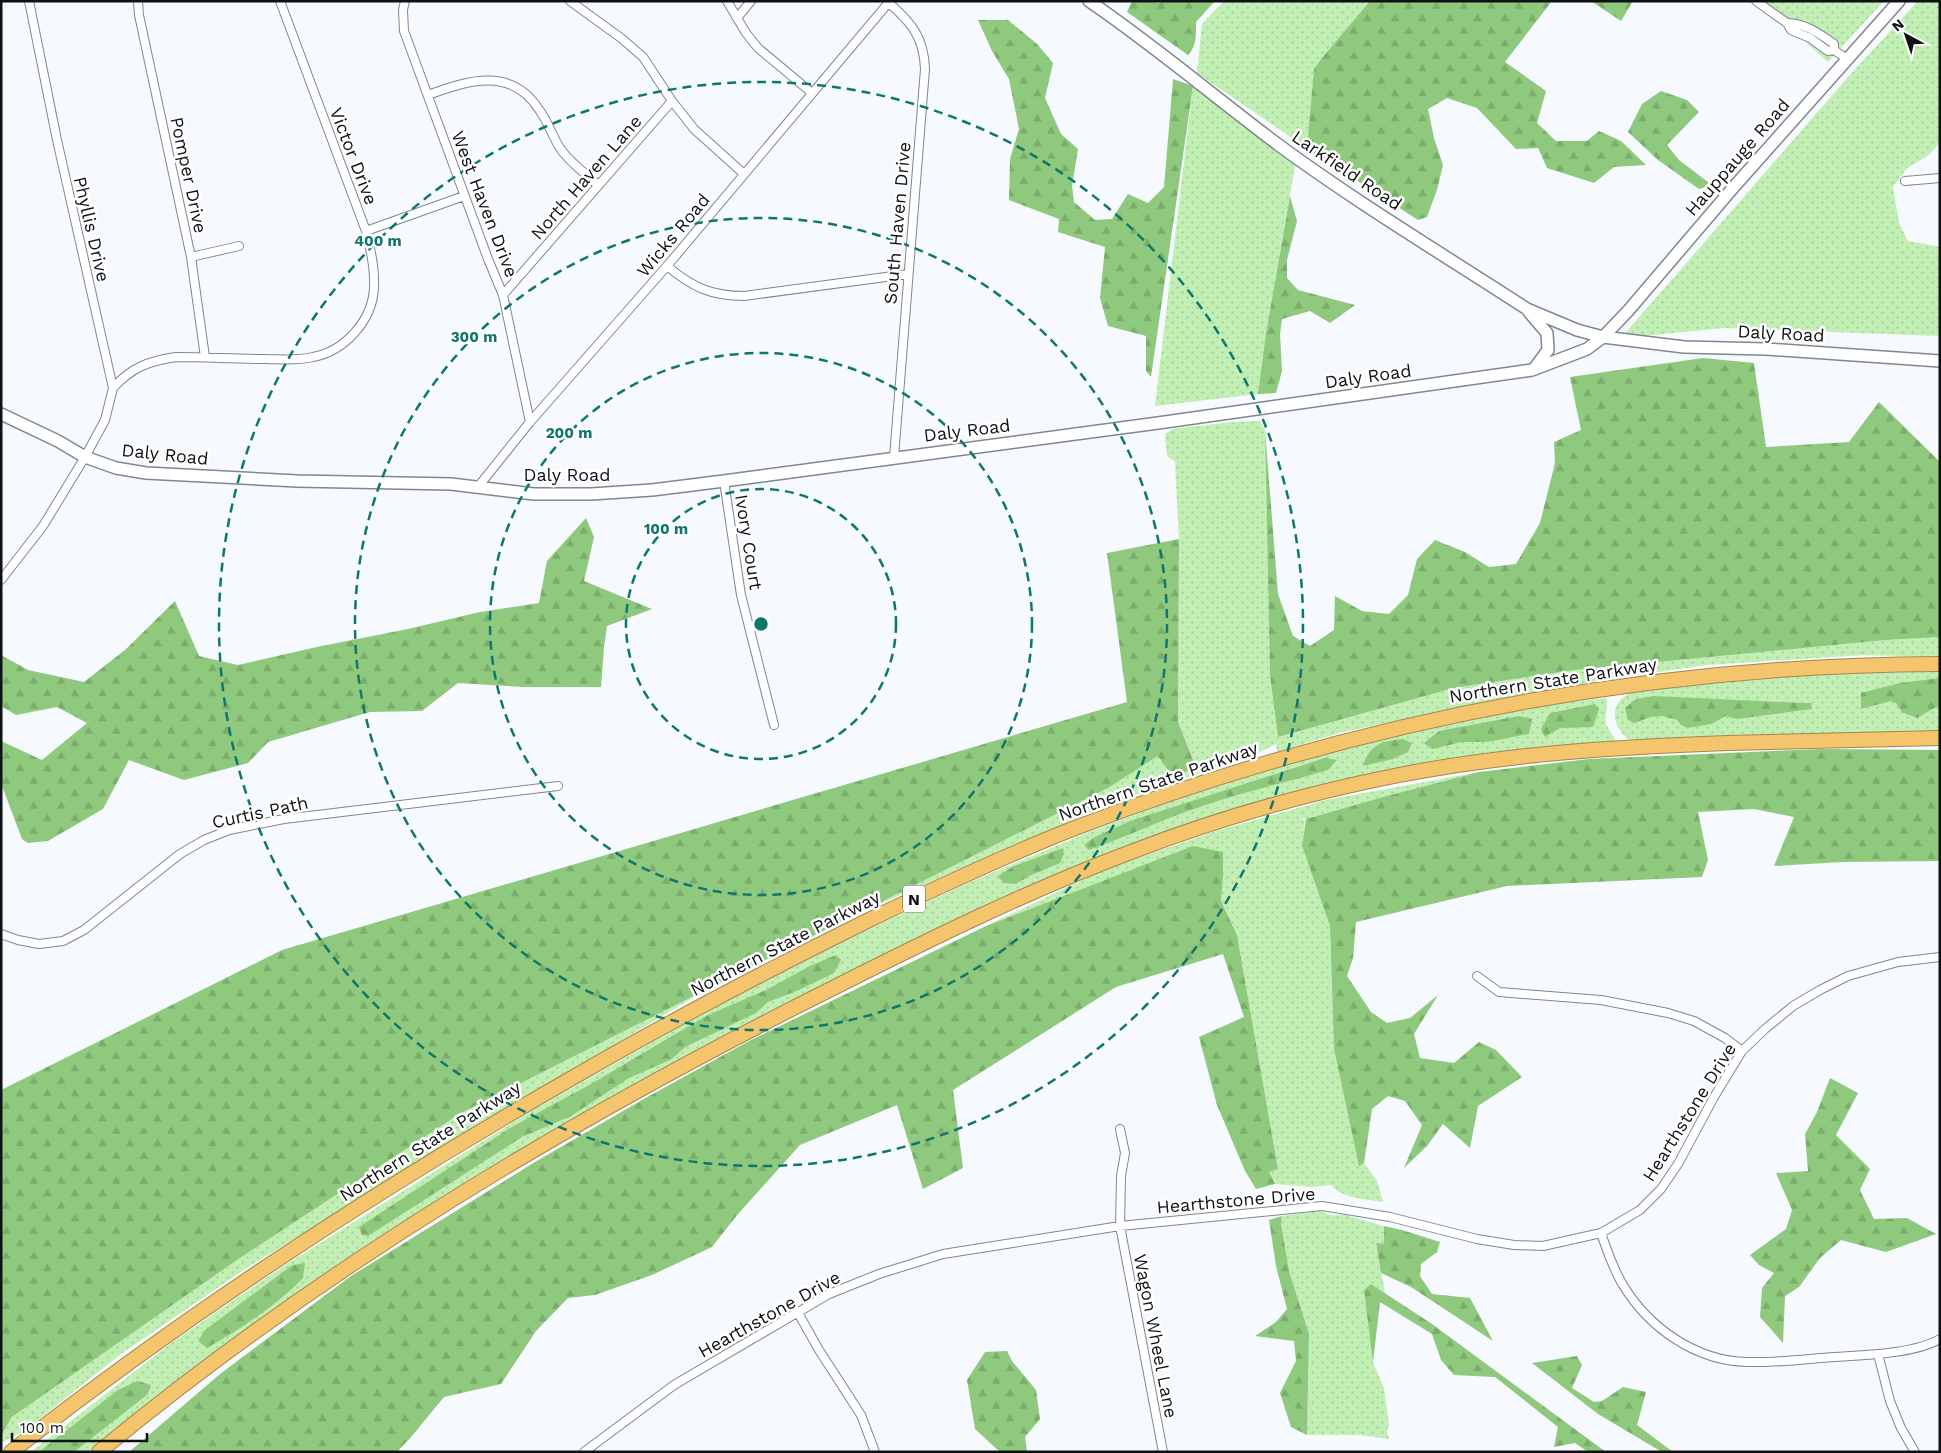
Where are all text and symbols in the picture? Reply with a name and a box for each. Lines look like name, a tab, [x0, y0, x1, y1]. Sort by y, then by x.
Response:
north arrow	[1881, 10, 1931, 60]
text: N	[1889, 16, 1907, 35]
street label: Hauppauge Road	[1680, 94, 1794, 220]
street label: Victor Drive	[326, 104, 382, 208]
street label: North Haven Lane	[526, 110, 646, 244]
street label: Pomper Drive	[166, 115, 212, 235]
street label: Larkfield Road	[1288, 126, 1406, 214]
street label: West Haven Drive	[447, 128, 523, 280]
street label: South Haven Drive	[879, 141, 915, 305]
street label: Phyllis Drive	[70, 174, 114, 284]
street label: Wicks Road	[632, 189, 714, 281]
text: 400 m	[354, 232, 402, 250]
street label: Daly Road	[1737, 320, 1825, 346]
text: 300 m	[451, 328, 497, 346]
street label: Daly Road	[1323, 360, 1413, 392]
street label: Daly Road	[922, 414, 1012, 446]
text: 200 m	[546, 424, 592, 442]
street label: Daly Road	[121, 439, 209, 469]
street label: Daly Road	[523, 464, 611, 485]
street label: Ivory Court	[731, 493, 767, 592]
text: 100 m	[644, 520, 688, 538]
centre of rings	[752, 615, 770, 633]
street label: Northern State Parkway	[1448, 653, 1659, 707]
street label: Northern State Parkway	[1055, 737, 1261, 825]
street label: Curtis Path	[210, 792, 310, 832]
street label: Northern State Parkway	[687, 886, 884, 1000]
road number: N	[903, 886, 925, 912]
street label: Hearthstone Drive	[1638, 1039, 1740, 1185]
street label: Northern State Parkway	[335, 1076, 525, 1206]
street label: Hearthstone Drive	[1156, 1183, 1316, 1217]
street label: Wagon Wheel Lane	[1130, 1252, 1182, 1420]
street label: Hearthstone Drive	[694, 1266, 844, 1362]
scale bar	[12, 1410, 148, 1442]
text: 100 m	[20, 1419, 64, 1437]

